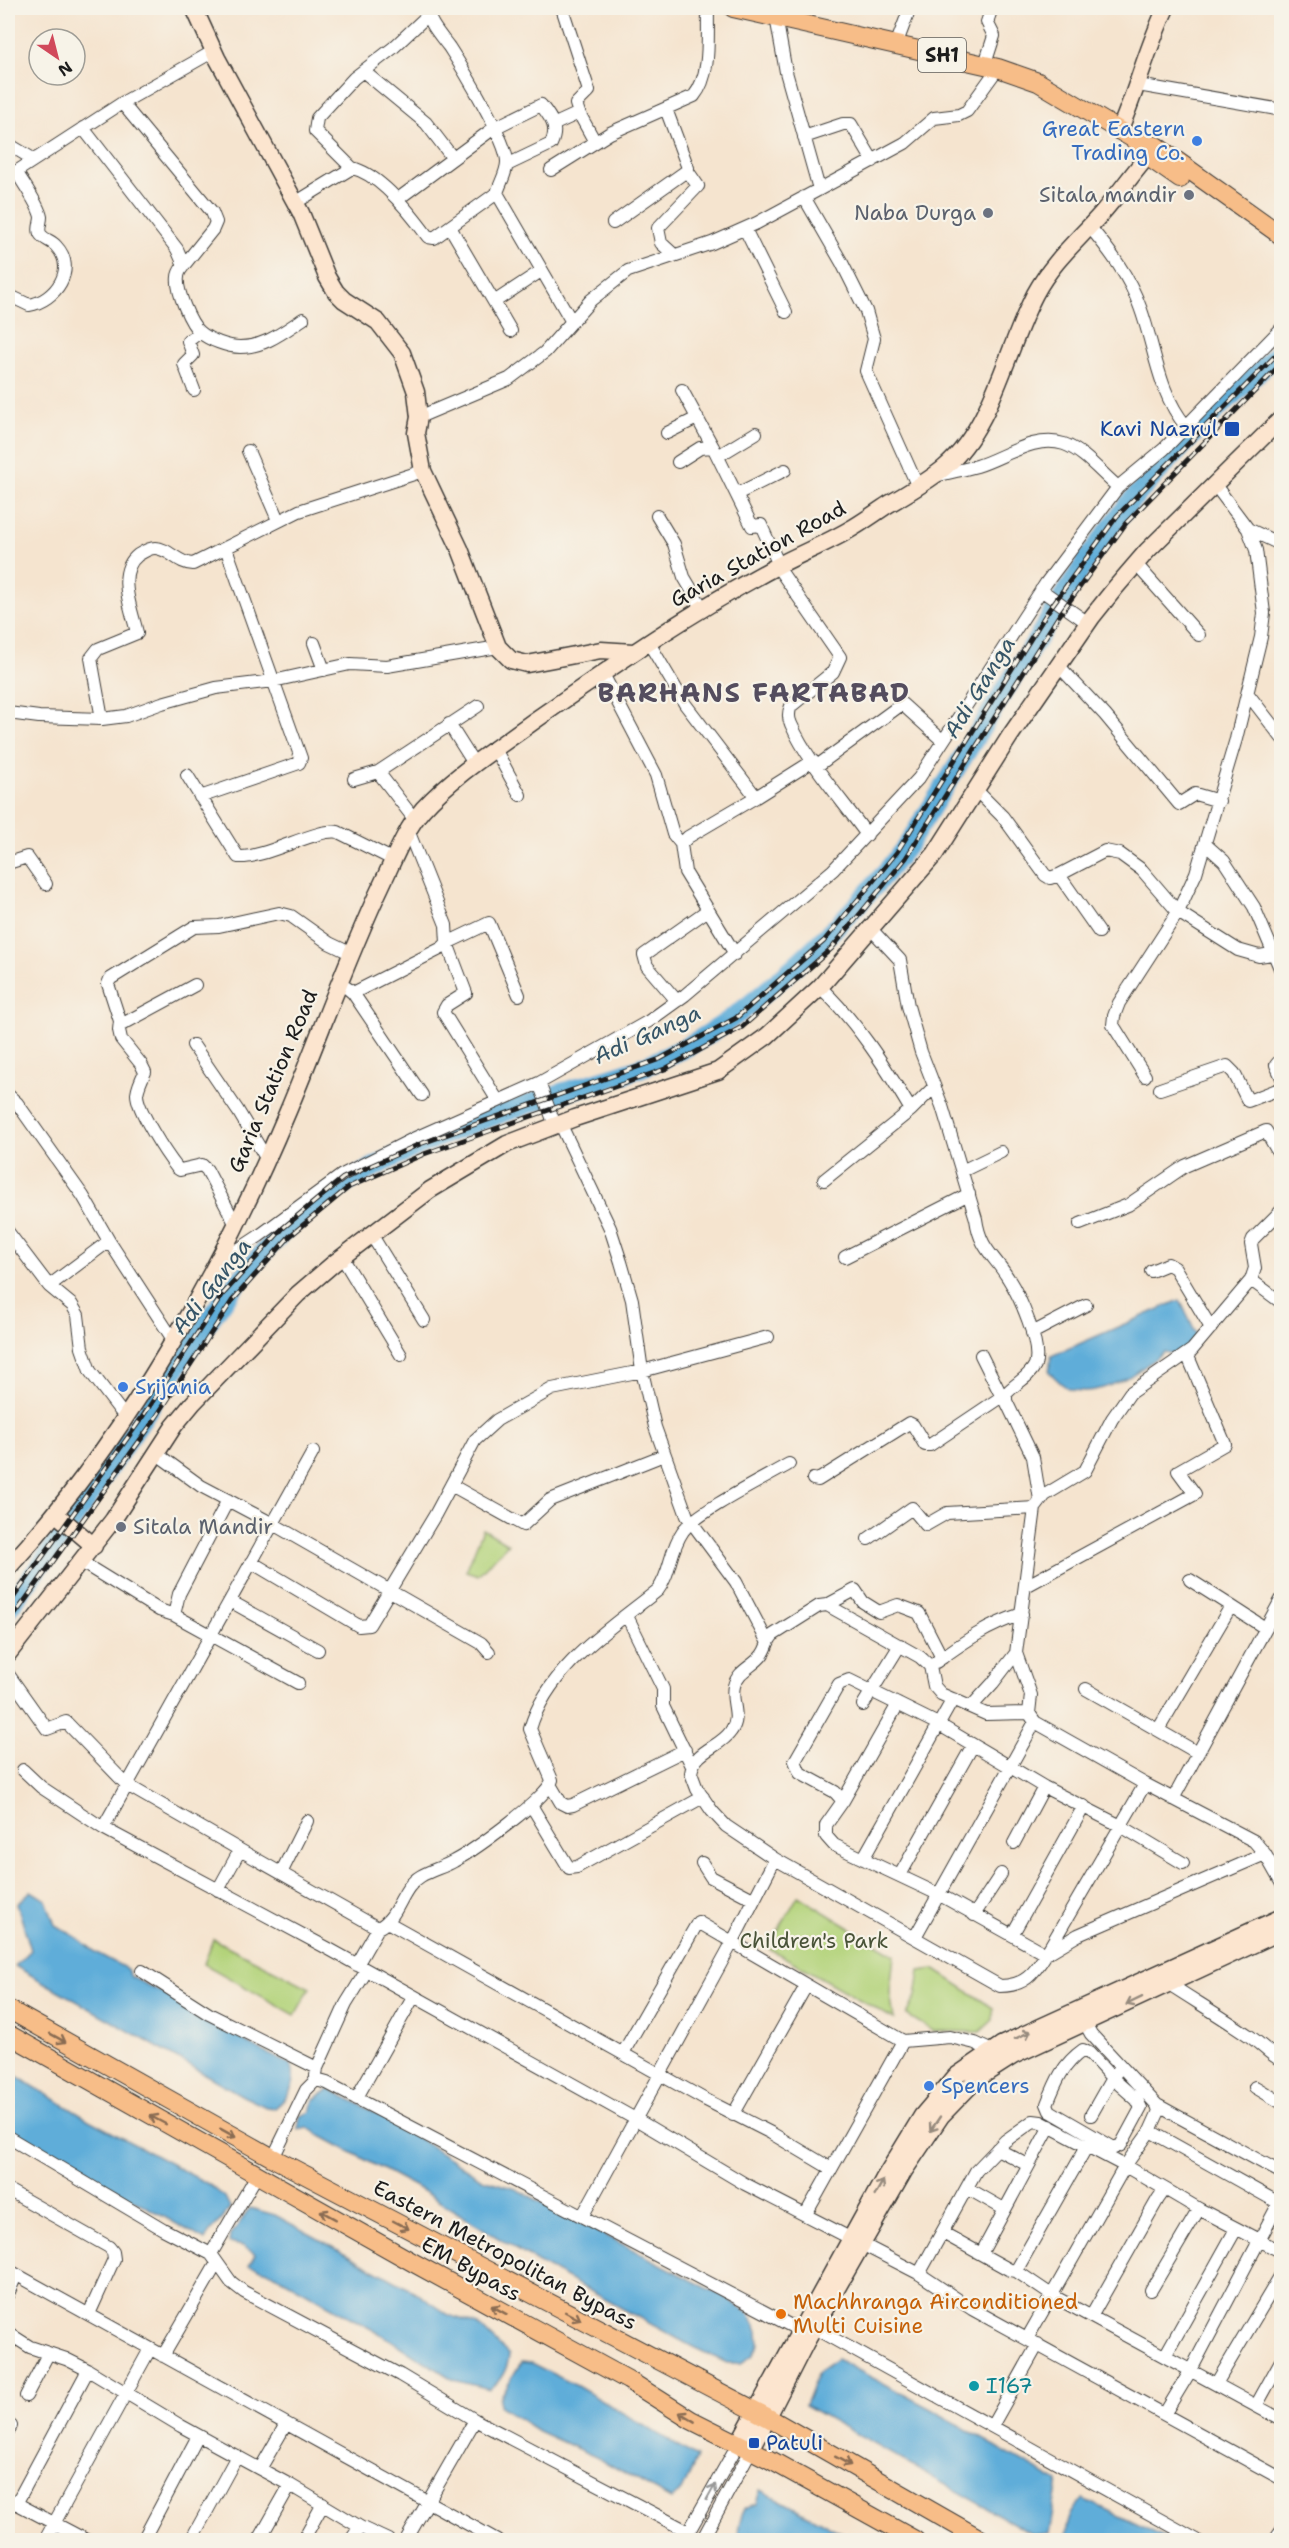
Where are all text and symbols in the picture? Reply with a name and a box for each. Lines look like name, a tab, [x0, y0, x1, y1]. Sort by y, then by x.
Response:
north arrow	[27, 27, 87, 87]
road number: SH1	[918, 38, 966, 72]
text: N	[54, 57, 77, 81]
place label: Great Eastern Trading Co.	[1042, 115, 1185, 167]
marker: Great Eastern Trading Co.	[1190, 134, 1204, 148]
place label: Sitala mandir	[1039, 181, 1177, 209]
marker: Sitala mandir	[1182, 188, 1196, 202]
place label: Naba Durga	[854, 199, 976, 227]
marker: Naba Durga	[981, 206, 995, 220]
place label: Kavi Nazrul	[1100, 415, 1219, 443]
marker: Kavi Nazrul	[1223, 420, 1241, 438]
street label: Garia Station Road	[665, 494, 851, 614]
water label: Adi Ganga	[937, 631, 1022, 743]
district label: BARHANS FARTABAD	[597, 674, 911, 711]
street label: Garia Station Road	[222, 985, 324, 1177]
water label: Adi Ganga	[589, 998, 705, 1071]
water label: Adi Ganga	[165, 1232, 258, 1340]
place label: Srijania	[135, 1373, 211, 1401]
marker: Srijania	[116, 1380, 130, 1394]
place label: Sitala Mandir	[133, 1513, 273, 1541]
marker: Sitala Mandir	[114, 1520, 128, 1534]
park label: Children's Park	[739, 1927, 889, 1955]
one-way arrow	[1125, 1995, 1143, 2007]
one-way arrow	[1014, 2028, 1032, 2039]
one-way arrow	[50, 2032, 67, 2044]
place label: Spencers	[941, 2072, 1030, 2100]
marker: Spencers	[922, 2079, 936, 2093]
one-way arrow	[150, 2114, 168, 2125]
one-way arrow	[929, 2116, 942, 2133]
one-way arrow	[219, 2128, 237, 2139]
street label: Eastern Metropolitan Bypass	[368, 2173, 642, 2337]
one-way arrow	[873, 2180, 885, 2197]
one-way arrow	[320, 2209, 338, 2220]
one-way arrow	[391, 2220, 409, 2231]
street label: EM Bypass	[416, 2230, 526, 2308]
place label: Machhranga Airconditioned Multi Cuisine	[793, 2288, 1078, 2340]
one-way arrow	[491, 2304, 508, 2316]
marker: Machhranga Airconditioned Multi Cuisine	[774, 2307, 788, 2321]
one-way arrow	[564, 2310, 581, 2322]
place label: I167	[986, 2372, 1033, 2400]
marker: I167	[967, 2379, 981, 2393]
one-way arrow	[678, 2410, 695, 2423]
place label: Patuli	[766, 2429, 823, 2457]
marker: Patuli	[747, 2436, 761, 2450]
one-way arrow	[834, 2456, 852, 2467]
one-way arrow	[705, 2484, 717, 2501]

